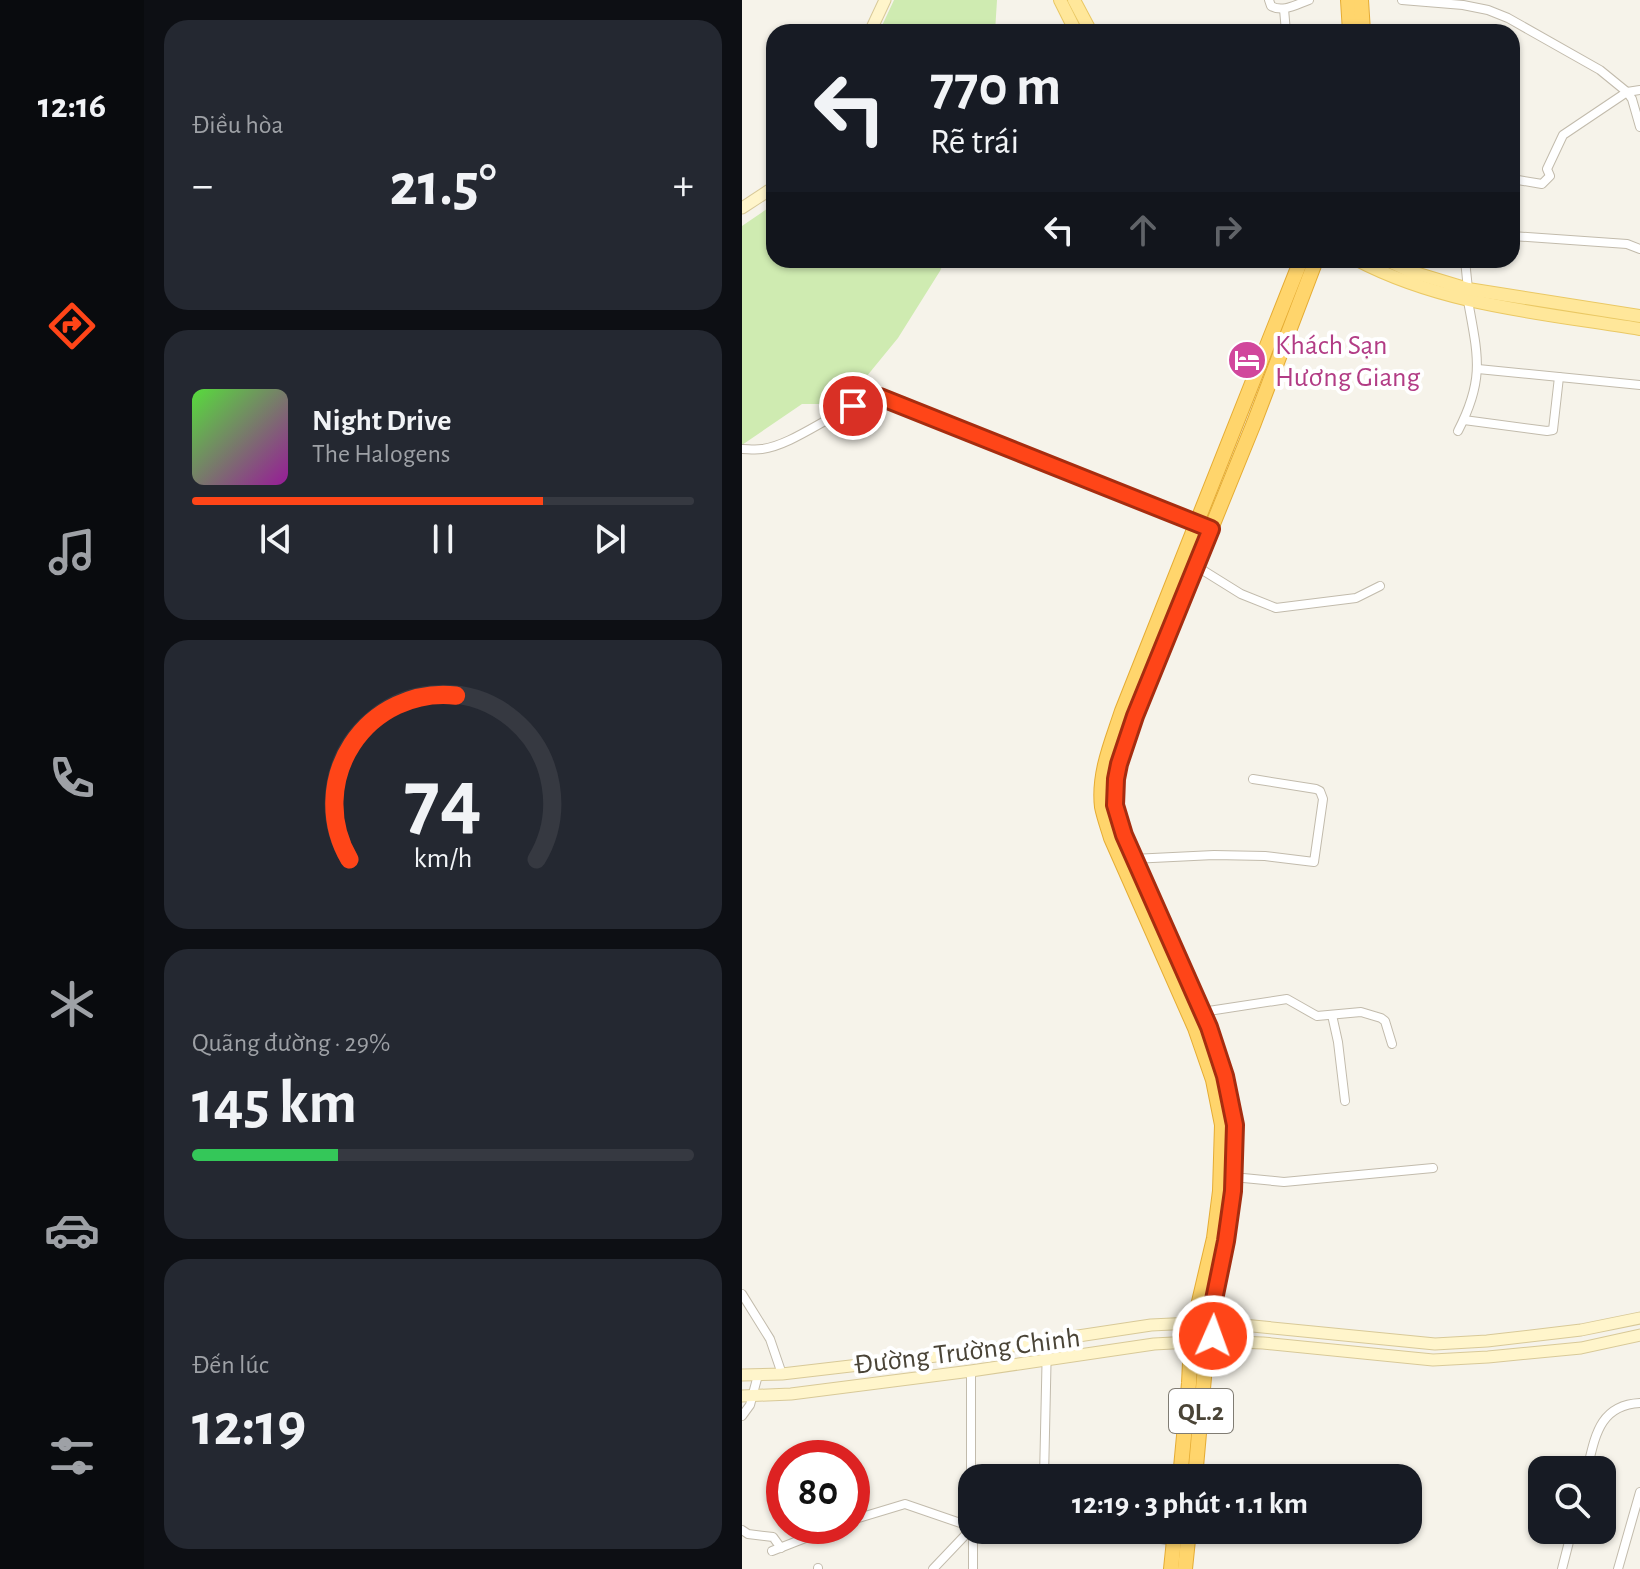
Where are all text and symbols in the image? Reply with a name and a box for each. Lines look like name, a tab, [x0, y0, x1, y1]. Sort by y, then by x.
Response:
icon: left	[798, 56, 902, 160]
text: 770 m	[930, 59, 1061, 115]
text: 12:16	[38, 88, 106, 124]
text: Điều hòa	[192, 112, 284, 138]
text: Rẽ trái	[930, 124, 1019, 160]
text: 21.5°	[389, 156, 497, 216]
text: −	[192, 164, 213, 208]
text: +	[673, 164, 694, 208]
icon: left	[1037, 208, 1081, 252]
icon: ahead	[1121, 208, 1165, 252]
icon: right	[1205, 208, 1249, 252]
icon: directions	[44, 298, 100, 354]
place label: Khách Sạn Hương Giang	[1275, 332, 1421, 392]
hotel icon: Khách Sạn Hương Giang	[1226, 339, 1268, 381]
pin	[819, 372, 887, 440]
icon: arrive	[831, 384, 875, 428]
text: Night Drive	[312, 406, 451, 436]
text: The Halogens	[312, 441, 450, 467]
icon: previous	[254, 517, 298, 561]
icon: pause	[421, 517, 465, 561]
icon: next	[588, 517, 632, 561]
icon: music	[44, 524, 100, 580]
icon: phone	[44, 750, 100, 806]
text: 74	[404, 759, 482, 843]
text: km/h	[414, 845, 472, 874]
icon: climate	[44, 976, 100, 1032]
text: Quãng đường · 29%	[192, 1030, 390, 1056]
text: 145 km	[192, 1074, 357, 1134]
icon: car	[44, 1202, 100, 1258]
position arrow	[1171, 1294, 1255, 1378]
street label: Đường Trường Chinh	[853, 1324, 1082, 1380]
text: Đến lúc	[192, 1352, 269, 1378]
road number: QL.2	[1169, 1389, 1233, 1433]
text: 12:19	[192, 1396, 306, 1456]
icon: filters	[44, 1428, 100, 1484]
speed limit sign: 80	[766, 1440, 870, 1544]
map controls	[1528, 1456, 1616, 1544]
button: search	[1528, 1456, 1616, 1544]
text: 12:19 · 3 phút · 1.1 km	[1072, 1489, 1308, 1519]

